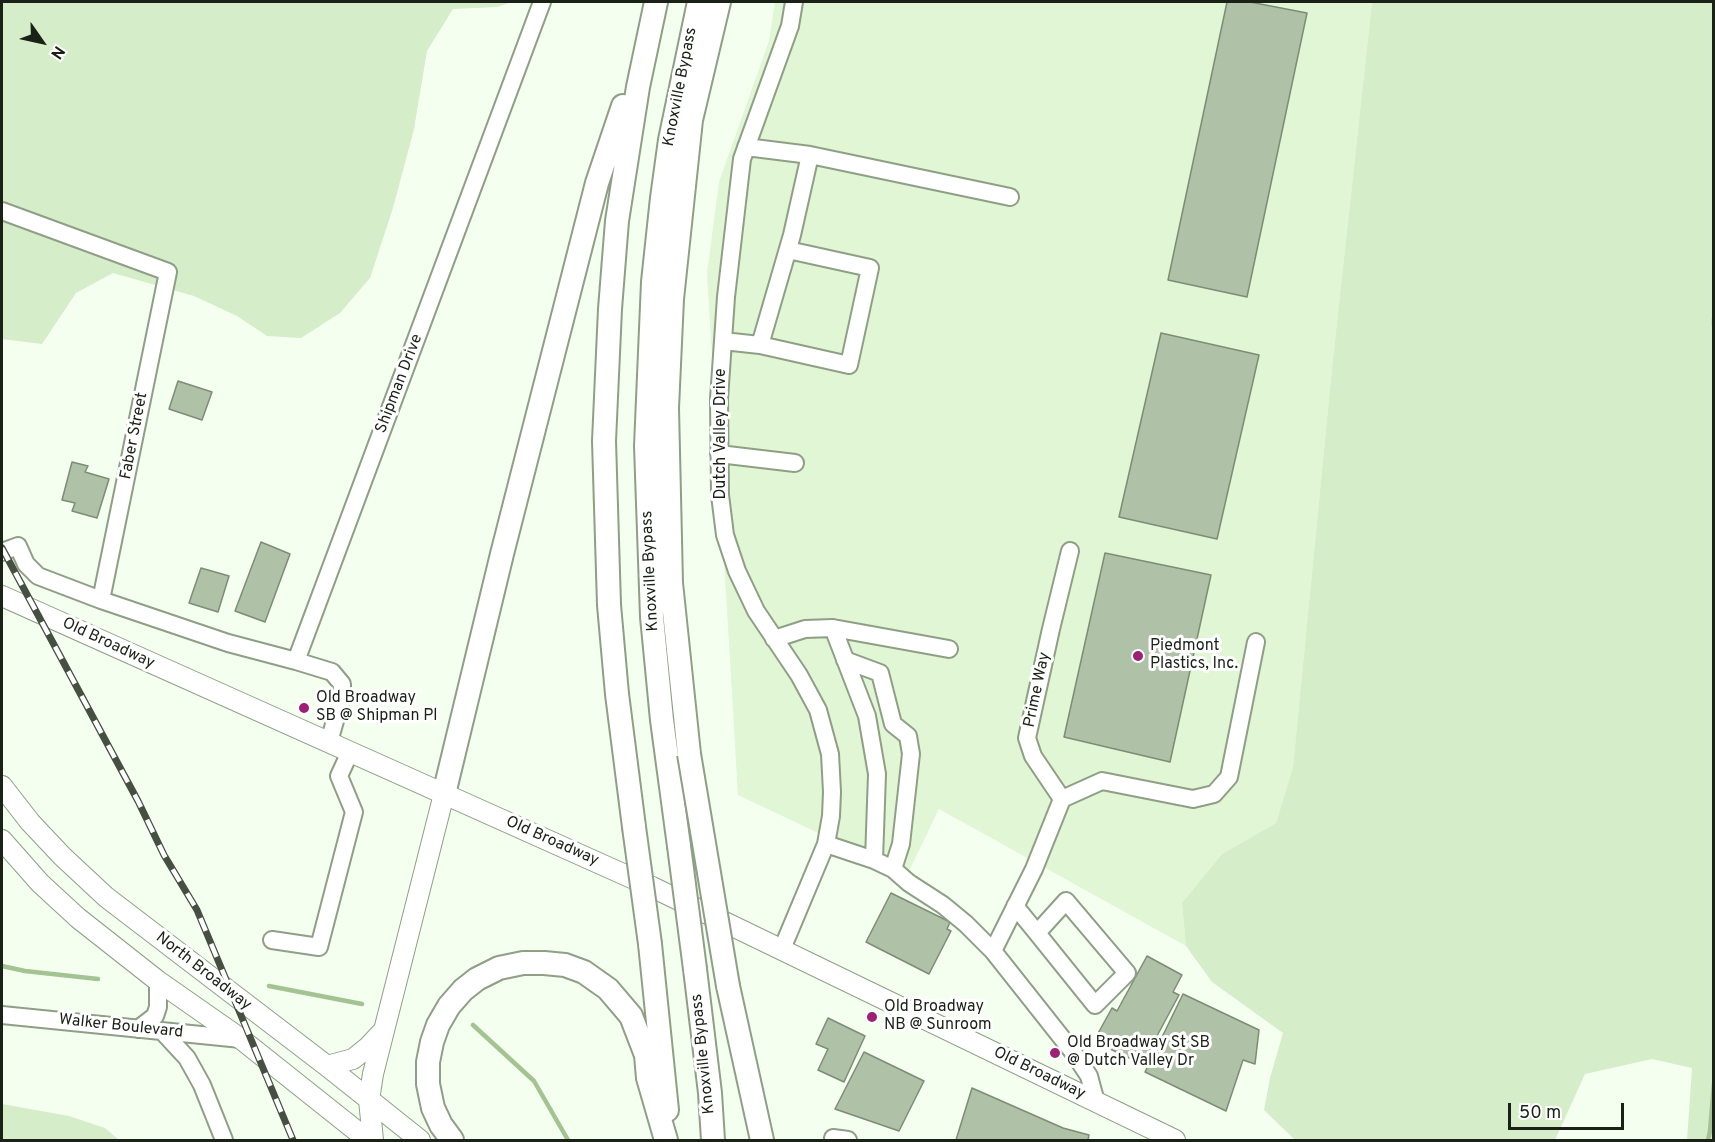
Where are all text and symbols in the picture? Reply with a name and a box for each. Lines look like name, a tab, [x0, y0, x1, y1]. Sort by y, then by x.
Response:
north arrow	[12, 12, 72, 72]
street label: Knoxville Bypass	[660, 26, 702, 148]
text: N	[45, 42, 68, 62]
street label: Shipman Drive	[372, 332, 428, 436]
street label: Dutch Valley Drive	[712, 368, 732, 500]
street label: Faber Street	[117, 391, 153, 481]
street label: Knoxville Bypass	[638, 510, 664, 632]
street label: Old Broadway	[59, 614, 157, 674]
place label: Piedmont Plastics, Inc.	[1150, 637, 1238, 675]
marker: Piedmont Plastics, Inc.	[1131, 649, 1145, 663]
street label: Prime Way	[1021, 651, 1055, 729]
place label: Old Broadway SB @ Shipman Pl	[316, 689, 437, 727]
marker: Old Broadway SB @ Shipman Pl	[297, 701, 311, 715]
street label: Old Broadway	[502, 813, 602, 871]
street label: North Broadway	[151, 929, 255, 1015]
street label: Knoxville Bypass	[688, 993, 720, 1115]
place label: Old Broadway NB @ Sunroom	[884, 998, 992, 1036]
marker: Old Broadway NB @ Sunroom	[865, 1010, 879, 1024]
street label: Walker Boulevard	[58, 1011, 184, 1043]
place label: Old Broadway St SB @ Dutch Valley Dr	[1067, 1034, 1210, 1072]
street label: Old Broadway	[990, 1043, 1088, 1105]
marker: Old Broadway St SB @ Dutch Valley Dr	[1048, 1046, 1062, 1060]
scale bar	[1511, 1091, 1626, 1129]
text: 50 m	[1519, 1102, 1561, 1125]

